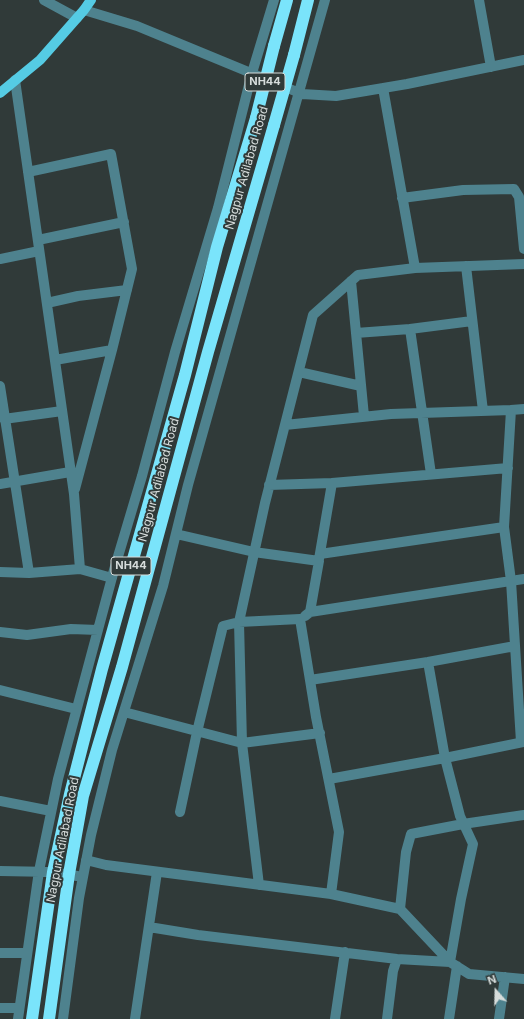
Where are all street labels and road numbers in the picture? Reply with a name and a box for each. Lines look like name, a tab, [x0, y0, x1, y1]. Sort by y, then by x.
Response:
road number: NH44	[245, 73, 285, 91]
street label: Nagpur Adilabad Road	[223, 105, 271, 231]
street label: Nagpur Adilabad Road	[136, 417, 182, 543]
road number: NH44	[111, 557, 151, 575]
street label: Nagpur Adilabad Road	[44, 776, 82, 904]

